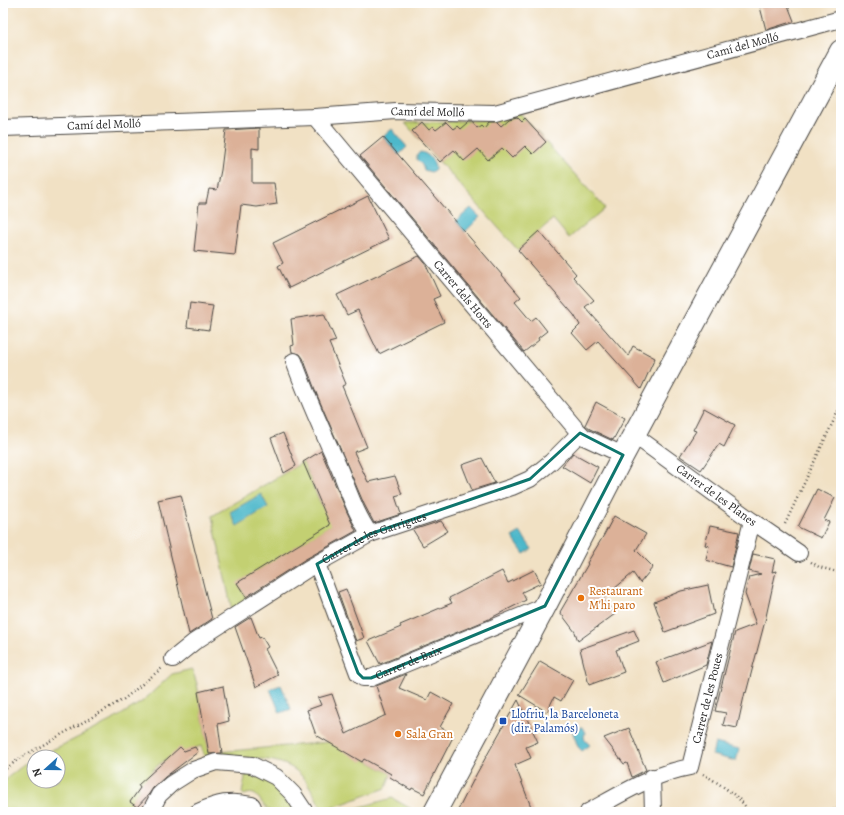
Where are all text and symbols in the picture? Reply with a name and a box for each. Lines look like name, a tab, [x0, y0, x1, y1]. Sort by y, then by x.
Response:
street label: Camí del Molló	[705, 28, 780, 63]
street label: Camí del Molló	[390, 103, 465, 120]
street label: Camí del Molló	[67, 115, 141, 134]
street label: Carrer dels Horts	[430, 257, 497, 332]
street label: Carrer de les Planes	[673, 460, 760, 530]
street label: Carrer de les Garrigues	[319, 508, 429, 567]
place label: Restaurant M'hi paro	[589, 583, 643, 613]
marker: Restaurant M'hi paro	[576, 593, 586, 603]
street label: Carrer de Baix	[373, 642, 444, 683]
street label: Carrer de les Poues	[688, 651, 727, 745]
place label: Llofriu, la Barceloneta (dir. Palamós)	[511, 706, 619, 736]
marker: Llofriu, la Barceloneta (dir. Palamós)	[498, 716, 508, 726]
place label: Sala Gran	[406, 726, 453, 742]
marker: Sala Gran	[393, 729, 403, 739]
north arrow	[26, 749, 66, 789]
text: N	[29, 766, 46, 779]

